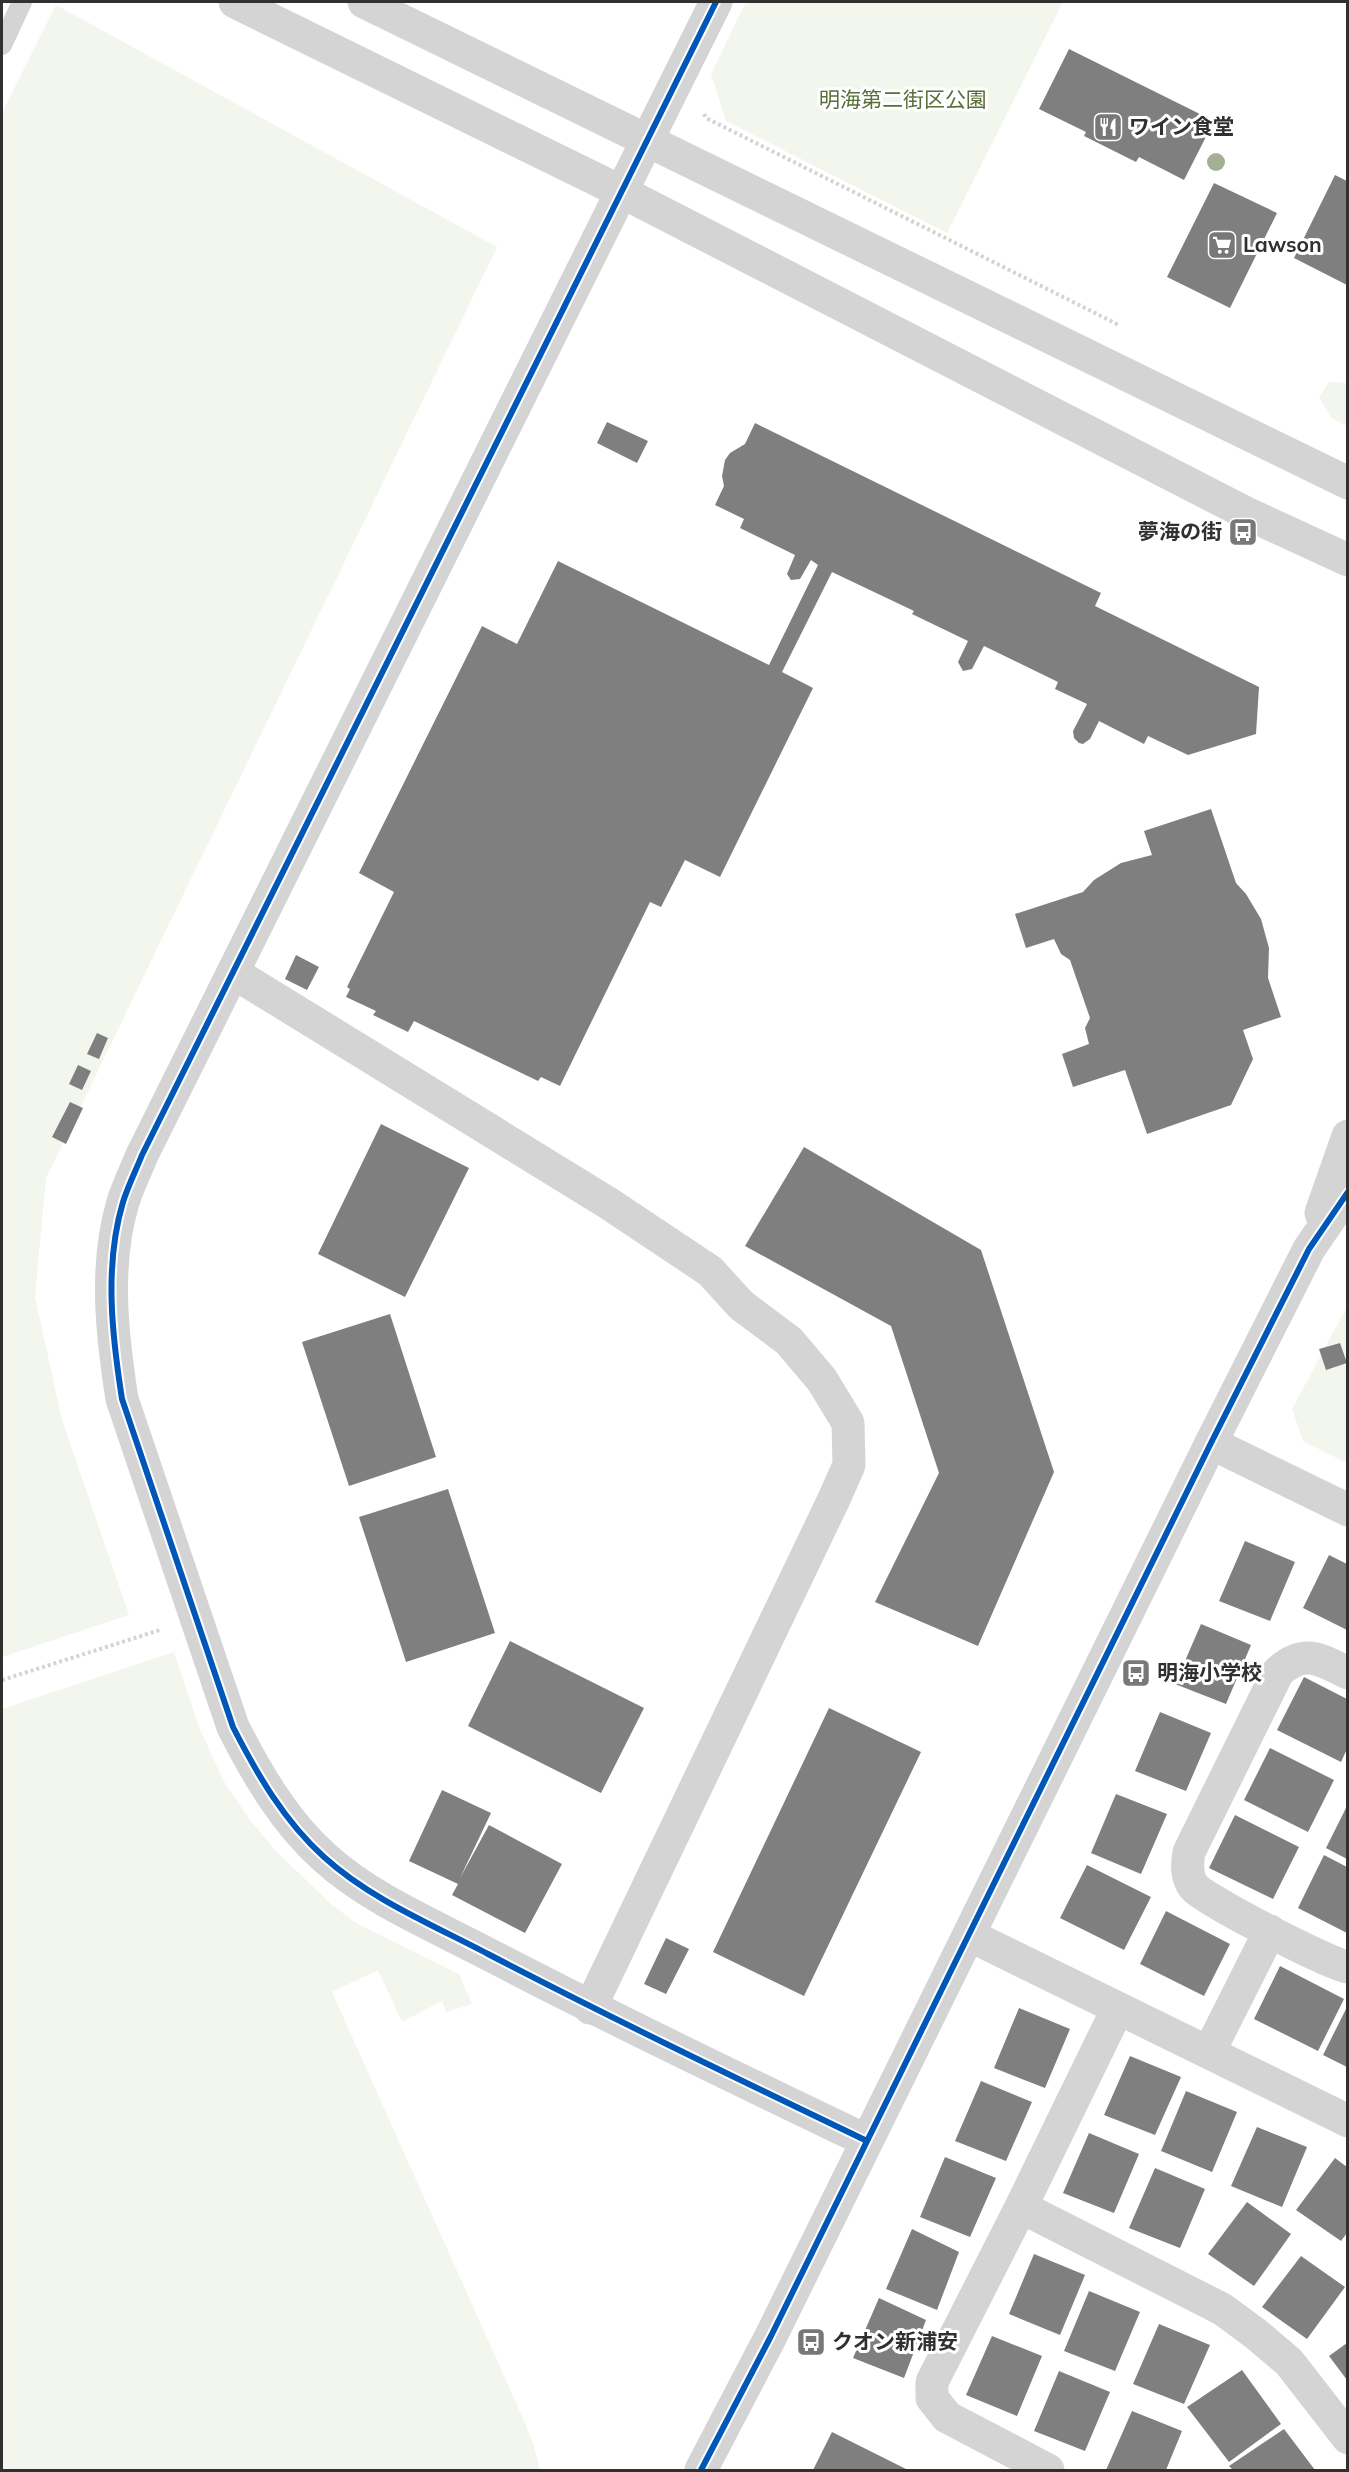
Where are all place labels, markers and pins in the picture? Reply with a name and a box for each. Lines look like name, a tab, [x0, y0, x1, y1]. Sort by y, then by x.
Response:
restaurant icon: ワイン食堂	[1092, 111, 1124, 143]
place label: ワイン食堂	[1129, 113, 1234, 139]
supermarket icon: Lawson	[1206, 229, 1238, 261]
place label: Lawson	[1243, 231, 1322, 257]
bus stop icon: 夢海の街	[1227, 516, 1259, 548]
place label: 夢海の街	[1138, 518, 1222, 544]
bus stop icon: 明海小学校	[1120, 1657, 1152, 1689]
place label: 明海小学校	[1157, 1659, 1262, 1685]
bus stop icon: クオン新浦安	[795, 2326, 827, 2358]
place label: クオン新浦安	[832, 2328, 958, 2354]

